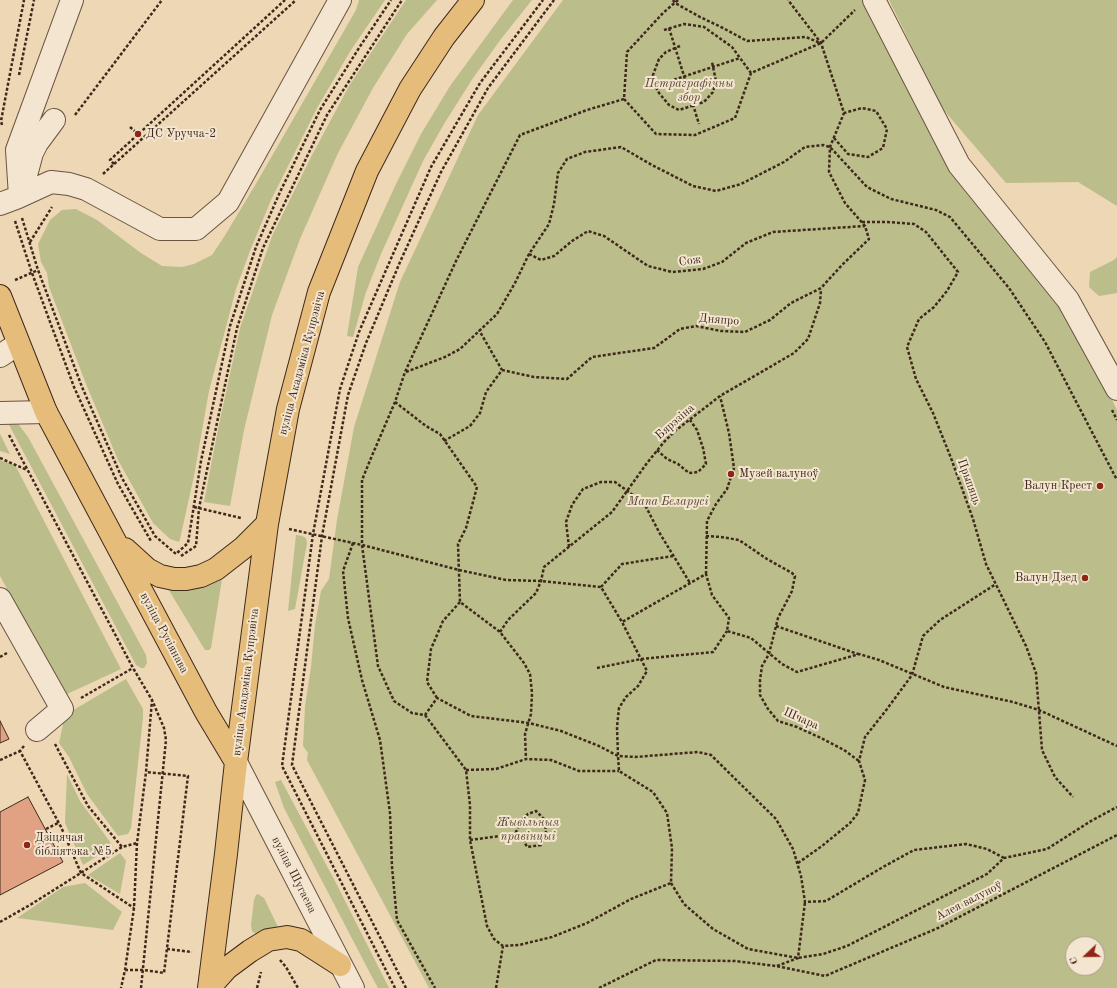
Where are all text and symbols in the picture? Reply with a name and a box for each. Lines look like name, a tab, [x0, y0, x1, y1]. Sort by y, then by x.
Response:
park label: Петраграфічны збор	[645, 77, 733, 105]
place label: ДС Уручча-2	[146, 127, 216, 141]
marker: ДС Уручча-2	[133, 129, 143, 139]
street label: Сож	[678, 252, 702, 270]
street label: вуліца Акадэміка Купрэвіча	[276, 289, 328, 437]
street label: Дняпро	[698, 311, 740, 329]
street label: Бярэзіна	[652, 401, 698, 443]
street label: Прыпяць	[954, 457, 984, 507]
place label: Музей валуноў	[739, 467, 819, 481]
marker: Музей валуноў	[726, 469, 736, 479]
place label: Валун Крест	[1024, 479, 1092, 493]
marker: Валун Крест	[1095, 481, 1105, 491]
park label: Мапа Беларусі	[628, 495, 708, 509]
place label: Валун Дзед	[1015, 571, 1077, 585]
marker: Валун Дзед	[1080, 573, 1090, 583]
street label: вуліца Русіянава	[137, 590, 191, 676]
street label: вуліца Акадэміка Купрэвіча	[230, 607, 262, 757]
street label: Шчара	[781, 705, 821, 733]
park label: Жывільныя правінцыі	[497, 816, 559, 844]
place label: Дзіцячая бібліятэка №5	[35, 831, 112, 859]
street label: вуліца Шугаева	[268, 834, 320, 916]
marker: Дзіцячая бібліятэка №5	[22, 840, 32, 850]
street label: Алея валуноў	[933, 878, 1005, 924]
north arrow	[1065, 936, 1105, 976]
text: С	[1068, 955, 1081, 966]

